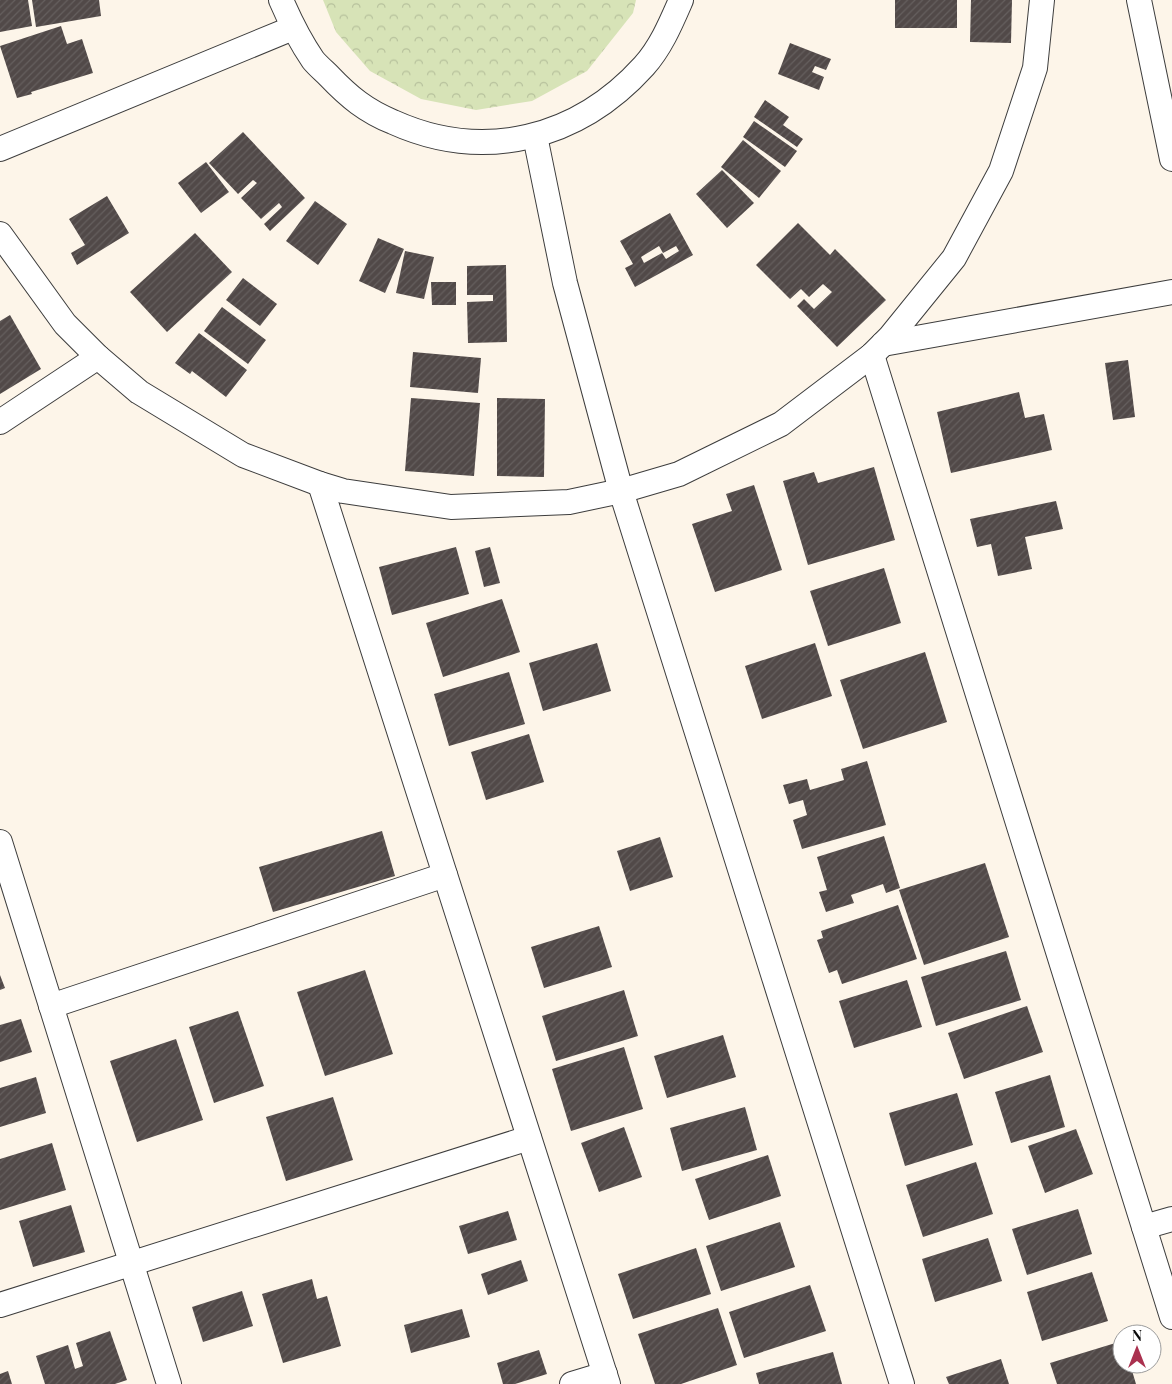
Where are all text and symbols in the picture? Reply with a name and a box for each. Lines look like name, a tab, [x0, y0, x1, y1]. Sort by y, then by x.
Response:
north arrow	[1112, 1324, 1162, 1374]
text: N	[1132, 1326, 1142, 1345]

